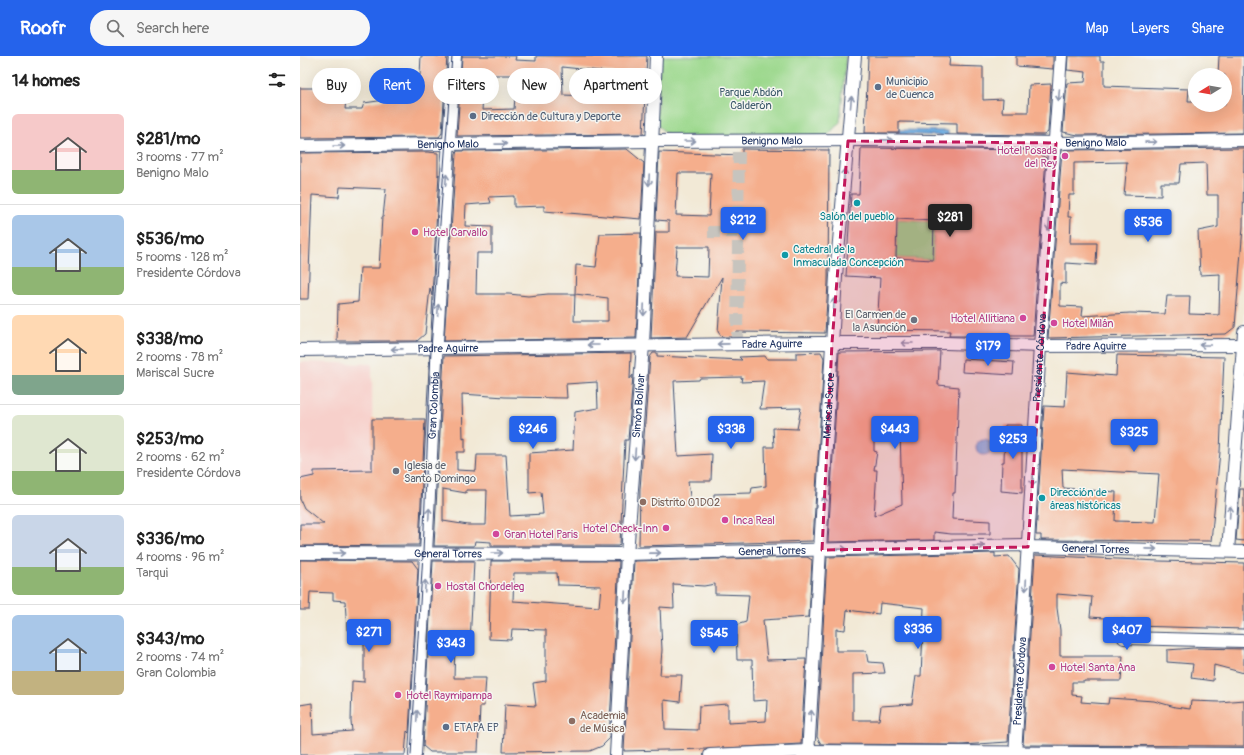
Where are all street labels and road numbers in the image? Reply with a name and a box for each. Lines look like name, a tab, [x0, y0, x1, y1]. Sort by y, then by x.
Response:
street label: Benigno Malo	[741, 134, 803, 148]
street label: Benigno Malo	[1065, 136, 1127, 150]
street label: Benigno Malo	[417, 137, 479, 151]
street label: Presidente Córdova	[1031, 313, 1049, 402]
street label: Padre Aguirre	[741, 337, 803, 351]
street label: Padre Aguirre	[1065, 340, 1127, 353]
street label: Padre Aguirre	[417, 342, 479, 355]
street label: Gran Colombia	[426, 371, 442, 440]
street label: Mariscal Sucre	[820, 372, 837, 439]
street label: Simón Bolívar	[630, 373, 648, 438]
street label: General Torres	[1061, 542, 1130, 556]
street label: General Torres	[738, 544, 806, 558]
street label: General Torres	[414, 547, 482, 561]
street label: Presidente Córdova	[1011, 636, 1029, 726]

